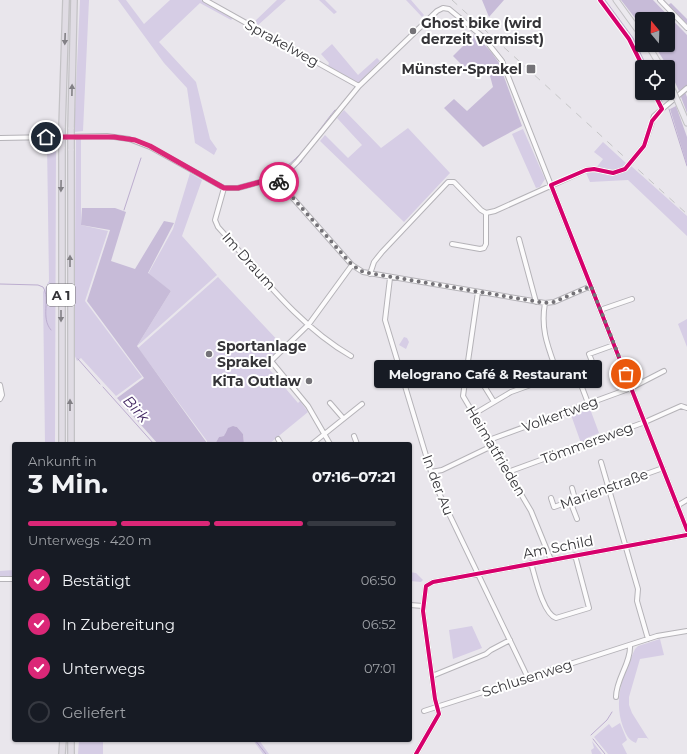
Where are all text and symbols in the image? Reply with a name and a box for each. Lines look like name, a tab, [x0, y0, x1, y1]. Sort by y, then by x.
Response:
north arrow	[635, 12, 675, 52]
map controls	[635, 12, 675, 100]
place label: Ghost bike (wird derzeit vermisst)	[421, 14, 544, 48]
street label: Sprakelweg	[242, 15, 322, 71]
marker: Ghost bike (wird derzeit vermisst)	[408, 26, 418, 36]
one-way arrow	[62, 33, 68, 46]
place label: Münster-Sprakel	[401, 60, 522, 78]
button: locate	[635, 60, 675, 100]
marker: Münster-Sprakel	[525, 63, 537, 75]
one-way arrow	[69, 83, 75, 96]
pin	[29, 120, 63, 154]
icon: home	[35, 126, 57, 148]
courier	[259, 162, 299, 202]
icon: bike	[268, 171, 290, 193]
one-way arrow	[58, 180, 64, 193]
street label: Im Draum	[218, 228, 280, 294]
one-way arrow	[67, 254, 73, 267]
road number: A 1	[47, 284, 75, 306]
one-way arrow	[58, 310, 64, 323]
place label: Sportanlage Sprakel	[217, 337, 307, 371]
marker: Sportanlage Sprakel	[204, 349, 214, 359]
pin	[609, 357, 643, 391]
callout: Melograno Café & Restaurant	[374, 360, 602, 388]
icon: bag	[615, 363, 637, 385]
text: Melograno Café & Restaurant	[389, 366, 587, 382]
place label: KiTa Outlaw	[212, 372, 302, 390]
marker: KiTa Outlaw	[304, 376, 314, 386]
water label: Birk	[119, 391, 154, 427]
street label: Volkertweg	[520, 392, 600, 436]
one-way arrow	[67, 398, 73, 411]
street label: Heimatfrieden	[462, 403, 530, 499]
street label: Tömmersweg	[539, 418, 635, 468]
street label: In der Au	[418, 452, 458, 518]
text: Ankunft in	[28, 453, 97, 469]
street label: Marienstraße	[557, 465, 651, 513]
text: 07:16–07:21	[312, 467, 396, 486]
text: 3 Min.	[28, 468, 108, 500]
street label: Am Schild	[521, 531, 595, 563]
text: Unterwegs · 420 m	[28, 532, 152, 548]
icon: check	[28, 569, 50, 591]
text: Bestätigt	[62, 571, 131, 590]
text: 06:50	[361, 572, 396, 588]
icon: check	[28, 613, 50, 635]
text: In Zubereitung	[62, 615, 175, 634]
text: 06:52	[362, 616, 396, 632]
street label: Schlusenweg	[480, 655, 574, 701]
icon: check	[28, 657, 50, 679]
text: Unterwegs	[62, 659, 145, 678]
text: 07:01	[364, 660, 396, 676]
text: Geliefert	[62, 703, 126, 722]

